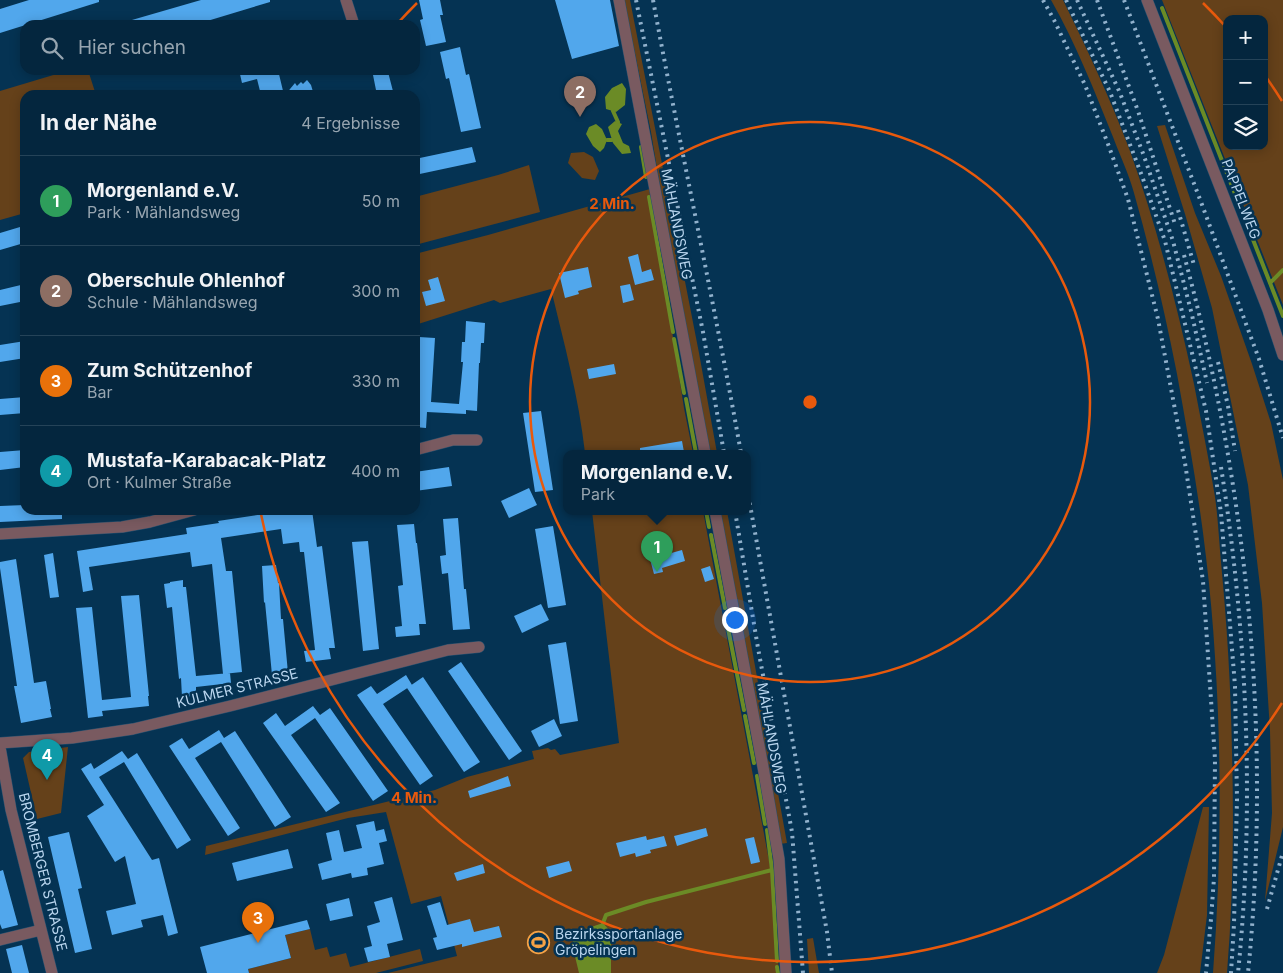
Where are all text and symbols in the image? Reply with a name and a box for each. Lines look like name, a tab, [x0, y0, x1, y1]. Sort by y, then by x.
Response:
map controls	[1223, 15, 1268, 150]
button: +	[1223, 15, 1268, 60]
search box	[20, 20, 420, 75]
icon: search	[38, 34, 66, 62]
text: Hier suchen	[78, 36, 186, 59]
button: −	[1223, 60, 1268, 105]
pin: 2	[564, 76, 596, 117]
button: layers	[1223, 105, 1268, 150]
text: In der Nähe	[40, 110, 157, 135]
text: 4 Ergebnisse	[301, 113, 400, 133]
street label: PAPPELWEG	[1218, 156, 1265, 241]
street label: MÄHLANDSWEG	[658, 167, 697, 281]
text: Morgenland e.V.	[87, 179, 240, 202]
text: 1	[53, 191, 59, 211]
text: 50 m	[362, 191, 400, 211]
text: 2 Min.	[589, 194, 635, 213]
text: Park · Mählandsweg	[87, 202, 240, 222]
text: Oberschule Ohlenhof	[87, 269, 285, 292]
text: 2	[51, 281, 61, 301]
text: 300 m	[351, 281, 400, 301]
text: Schule · Mählandsweg	[87, 292, 258, 312]
text: Zum Schützenhof	[87, 359, 252, 382]
text: 3	[51, 371, 61, 391]
text: 330 m	[352, 371, 400, 391]
text: Bar	[87, 382, 112, 402]
centre of rings	[801, 393, 819, 411]
text: Mustafa-Karabacak-Platz	[87, 449, 326, 472]
popup	[563, 450, 751, 515]
text: 4	[51, 461, 61, 481]
text: 400 m	[351, 461, 400, 481]
text: Morgenland e.V.	[581, 461, 733, 484]
text: Ort · Kulmer Straße	[87, 472, 231, 492]
text: Park	[581, 484, 615, 504]
pin: 1	[641, 531, 673, 572]
your location	[722, 607, 748, 633]
street label: KULMER STRASSE	[174, 664, 299, 711]
street label: MÄHLANDSWEG	[754, 681, 791, 795]
pin: 4	[31, 739, 63, 780]
text: 4 Min.	[391, 788, 437, 807]
street label: BROMBERGER STRASSE	[16, 791, 71, 953]
pin: 3	[242, 902, 274, 943]
place label: Bezirkssportanlage Gröpelingen	[555, 925, 682, 958]
sports icon: Bezirkssportanlage Gröpelingen	[527, 930, 551, 954]

